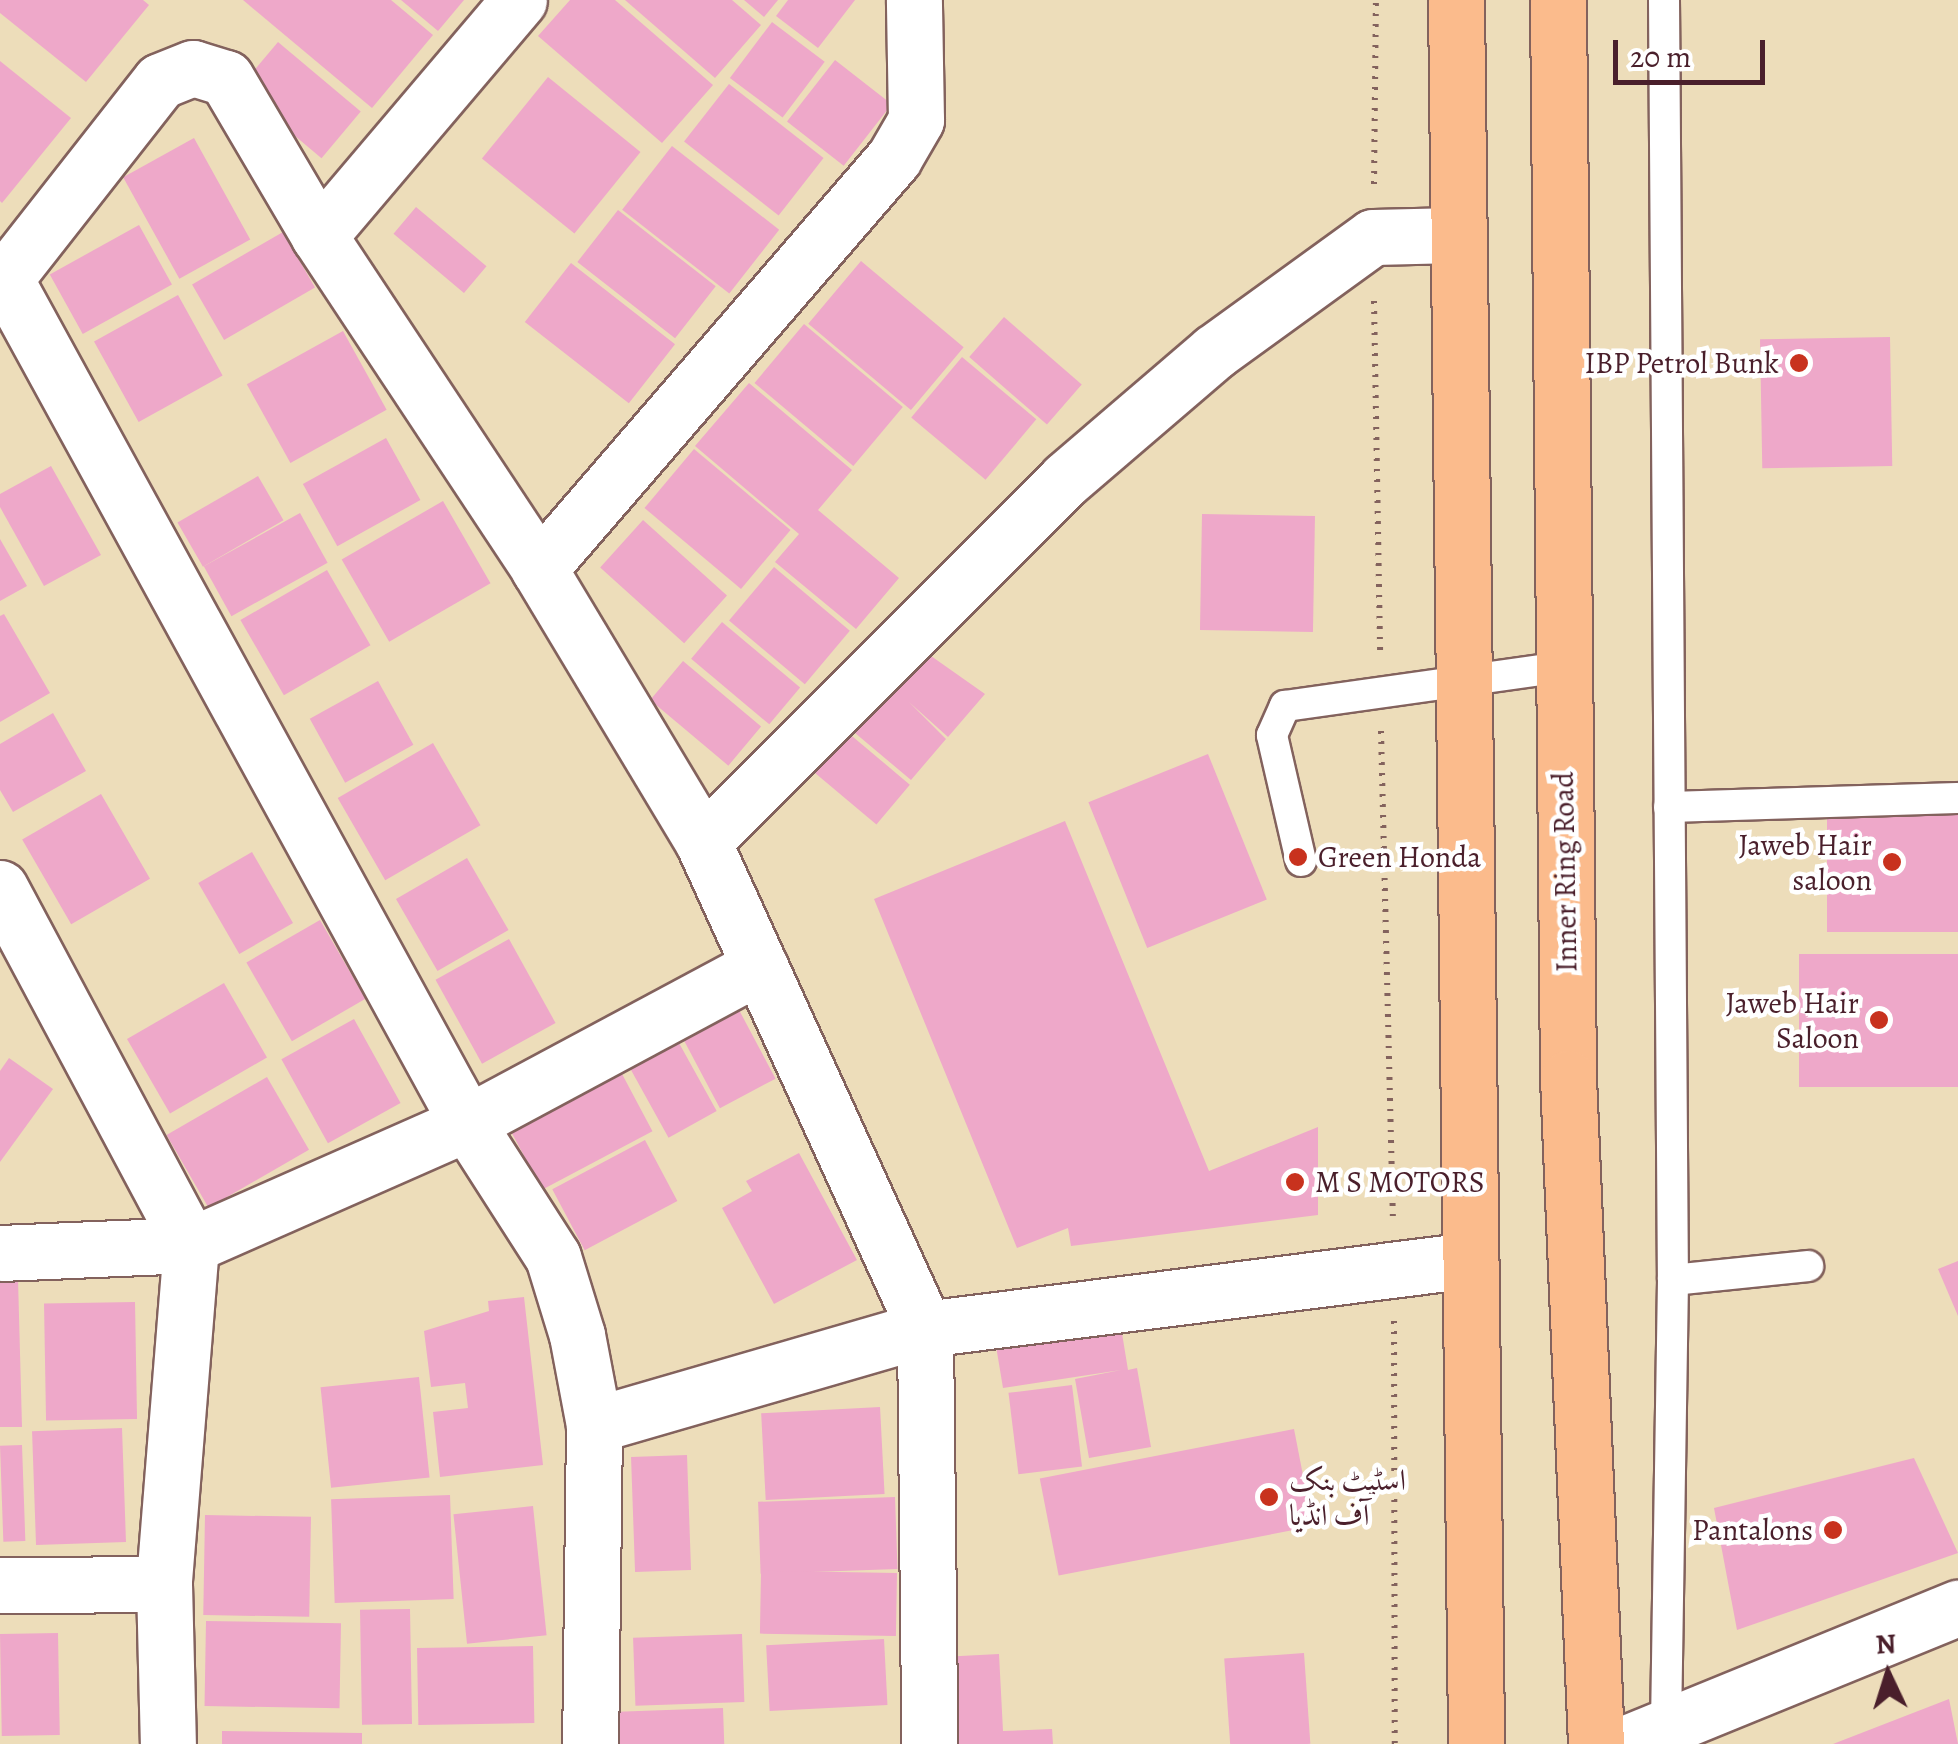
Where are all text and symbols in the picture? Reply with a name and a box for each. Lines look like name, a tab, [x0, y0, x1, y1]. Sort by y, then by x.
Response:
scale bar	[1618, 20, 1770, 82]
text: 20 m	[1630, 37, 1691, 77]
place label: IBP Petrol Bunk	[1584, 345, 1779, 381]
marker: IBP Petrol Bunk	[1788, 352, 1810, 374]
street label: Inner Ring Road	[1545, 771, 1585, 973]
place label: Jaweb Hair saloon	[1738, 827, 1872, 898]
place label: Green Honda	[1318, 839, 1481, 875]
marker: Green Honda	[1287, 846, 1309, 868]
marker: Jaweb Hair saloon	[1881, 851, 1903, 873]
place label: Jaweb Hair Saloon	[1725, 985, 1859, 1056]
marker: Jaweb Hair Saloon	[1868, 1009, 1890, 1031]
place label: M S MOTORS	[1315, 1164, 1485, 1200]
marker: M S MOTORS	[1284, 1171, 1306, 1193]
place label: اسٹیٹ بنک آف انڈیا	[1289, 1462, 1406, 1532]
marker: اسٹیٹ بنک آف انڈیا	[1258, 1486, 1280, 1508]
place label: Pantalons	[1692, 1512, 1813, 1548]
marker: Pantalons	[1822, 1519, 1844, 1541]
north arrow	[1838, 1624, 1938, 1724]
text: N	[1874, 1624, 1897, 1664]

